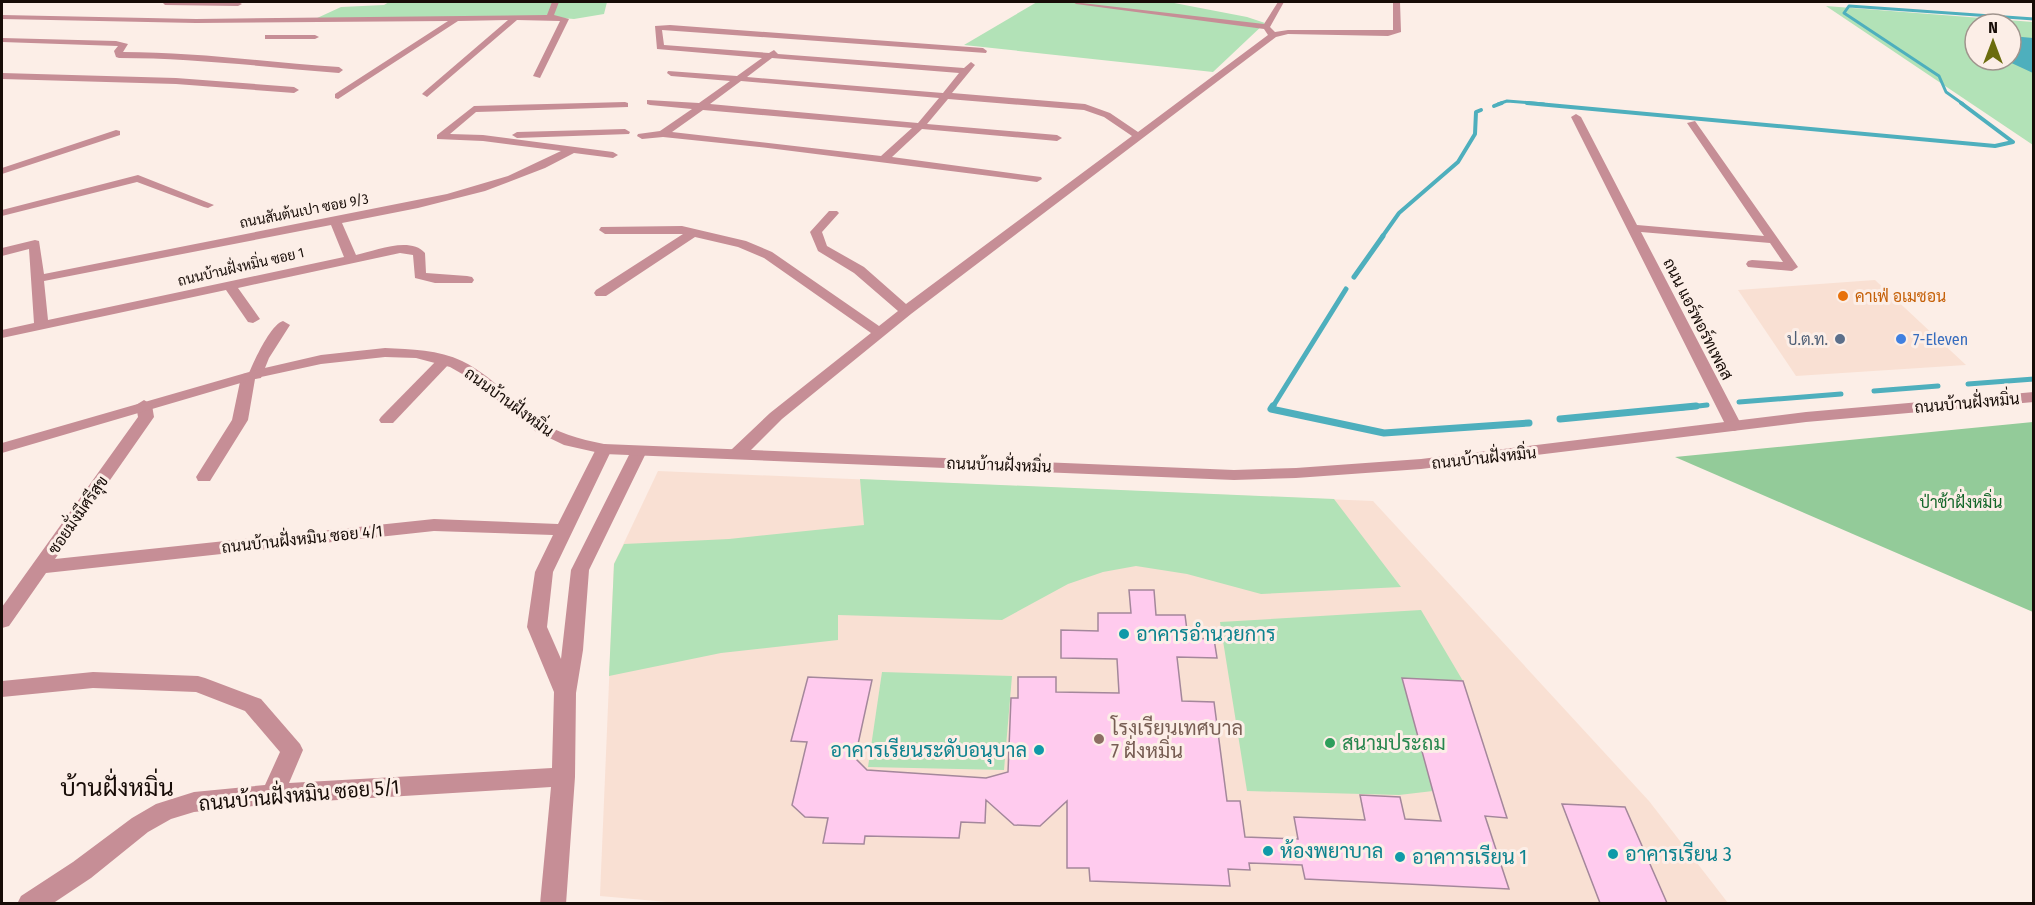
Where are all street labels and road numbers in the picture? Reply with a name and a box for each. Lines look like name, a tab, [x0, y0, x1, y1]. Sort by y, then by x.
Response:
street label: ถนนสันต้นเปา ซอย 9/3	[238, 189, 370, 232]
street label: ถนนบ้านฝั่งหมิ่น ซอย 1	[175, 241, 306, 290]
street label: ถนน แอร์พอร์ทเพลส	[1659, 254, 1740, 383]
street label: ถนนบ้านฝั่งหมิ่น	[461, 360, 560, 441]
street label: ถนนบ้านฝั่งหมิ่น	[1913, 384, 2020, 417]
street label: ถนนบ้านฝั่งหมิ่น	[1430, 439, 1537, 473]
street label: ถนนบ้านฝั่งหมิ่น	[946, 449, 1052, 476]
street label: ซอยมั่งมีศรีสุข	[40, 470, 114, 559]
street label: ถนนบ้านฝั่งหมิน ซอย 4/1	[220, 517, 383, 557]
street label: ถนนบ้านฝั่งหมิน ซอย 5/1	[197, 770, 400, 816]

